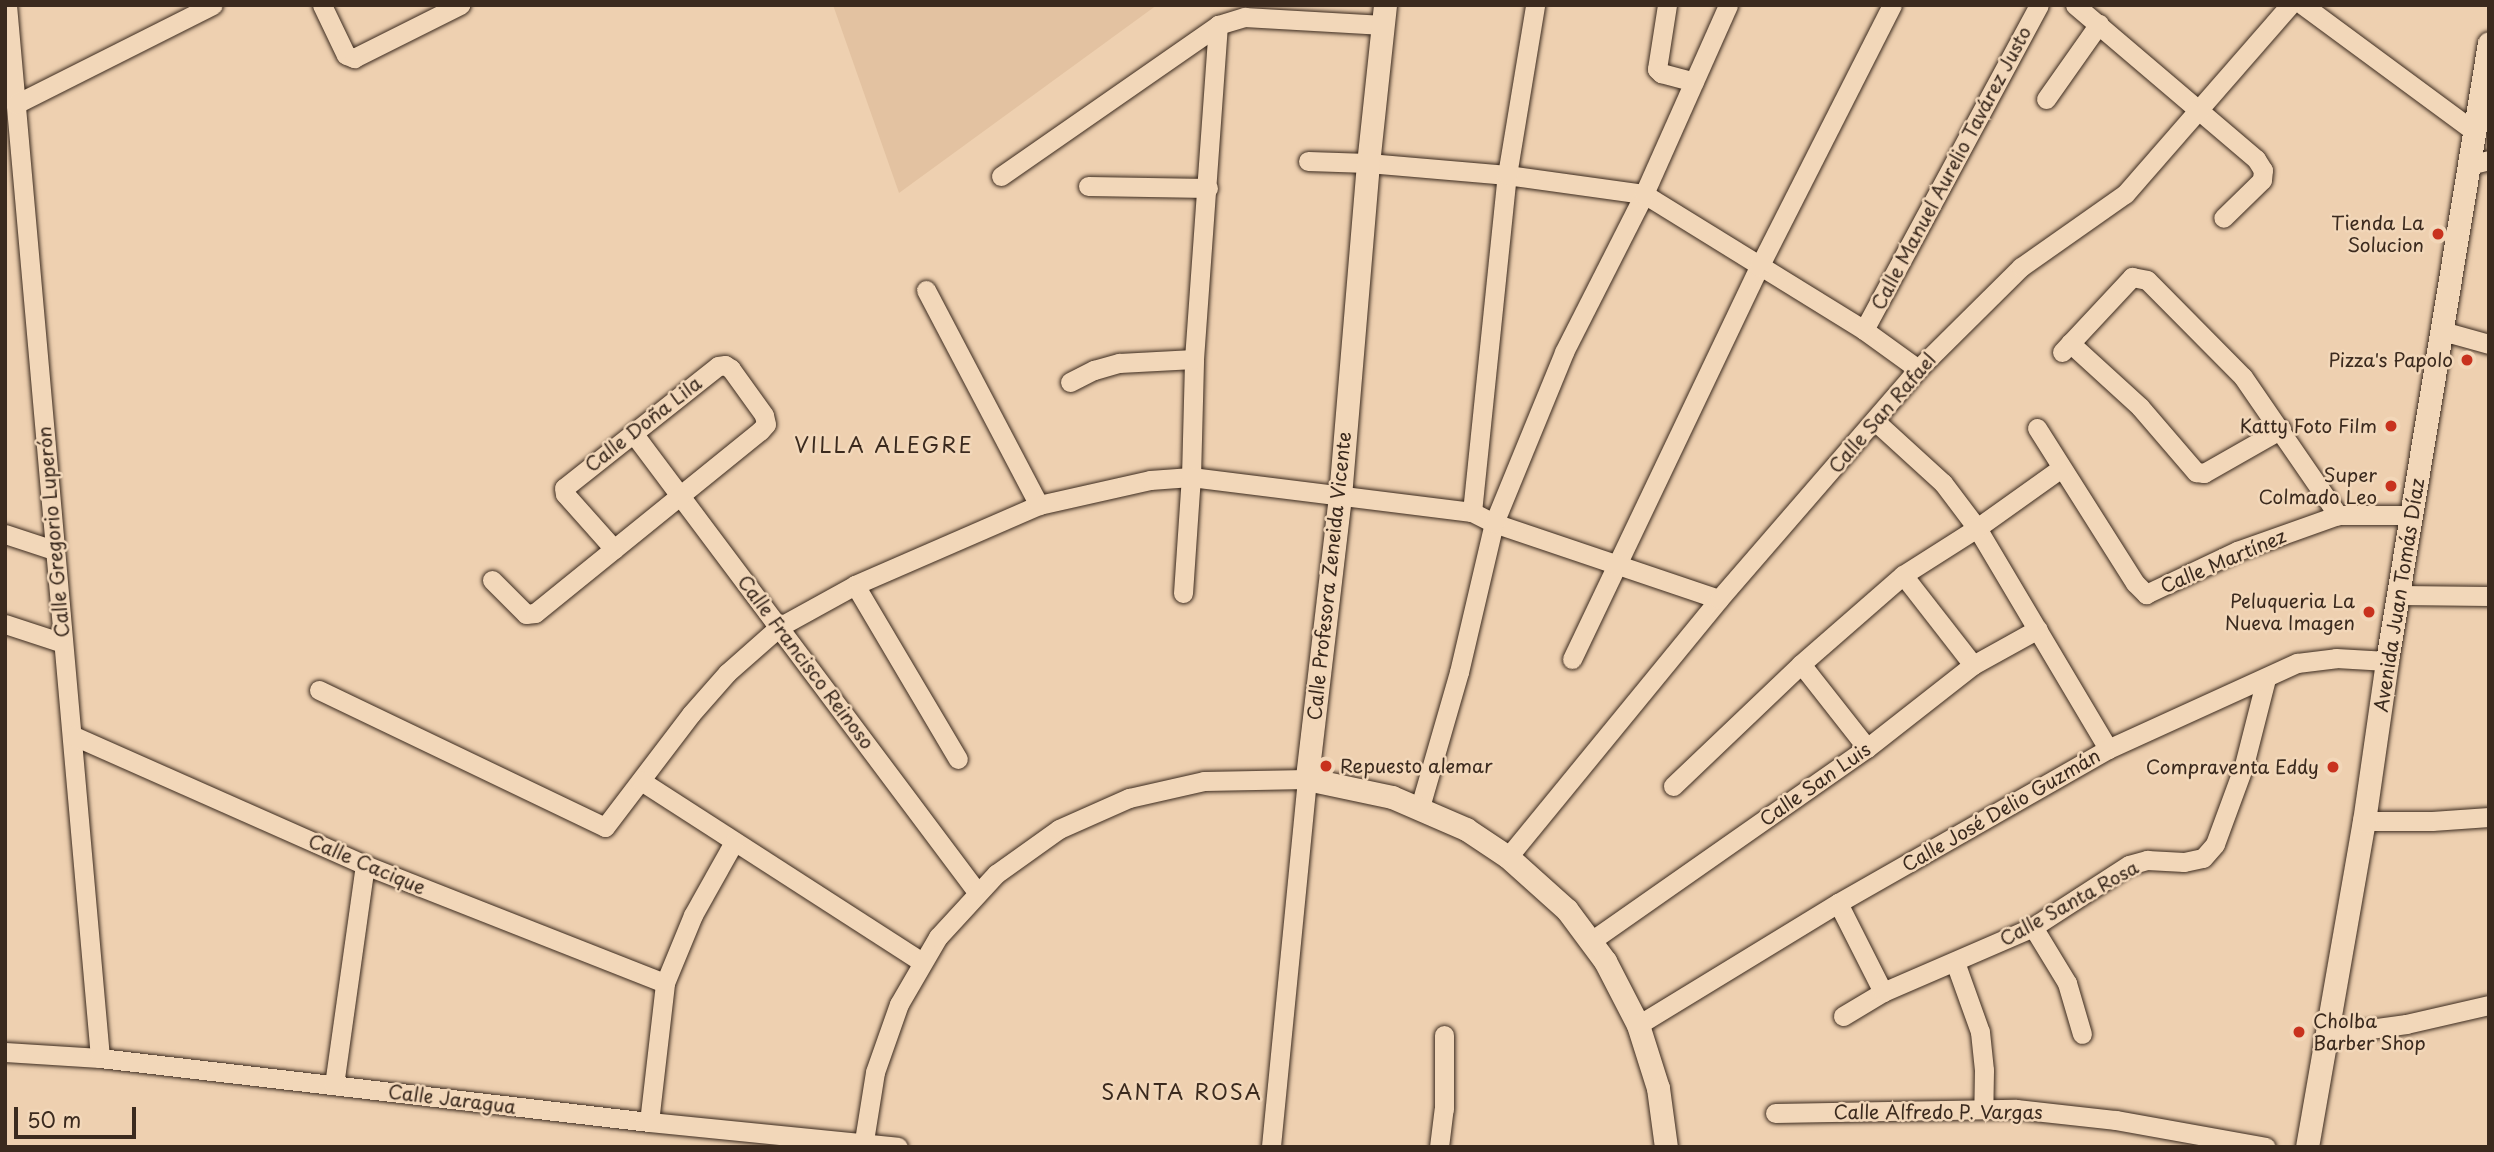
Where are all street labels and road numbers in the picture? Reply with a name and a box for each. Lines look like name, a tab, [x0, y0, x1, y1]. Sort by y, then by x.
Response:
street label: Calle Manuel Aurelio Tavárez Justo	[1866, 22, 2036, 314]
street label: Calle San Rafael	[1824, 349, 1940, 477]
street label: Calle Doña Lila	[580, 372, 706, 476]
street label: Calle Gregorio Luperón	[32, 425, 74, 639]
street label: Calle Profesora Zeneida Vicente	[1302, 430, 1356, 722]
street label: Avenida Juan Tomás Díaz	[2369, 476, 2429, 714]
street label: Calle Martínez	[2156, 524, 2290, 598]
street label: Calle Francisco Reinoso	[732, 569, 880, 755]
street label: Calle San Luis	[1755, 738, 1875, 830]
street label: Calle José Delio Guzmán	[1897, 743, 2105, 877]
street label: Calle Cacique	[305, 829, 429, 899]
street label: Calle Santa Rosa	[1995, 855, 2143, 951]
street label: Calle Jaragua	[387, 1080, 517, 1118]
street label: Calle Alfredo P. Vargas	[1833, 1101, 2043, 1123]

